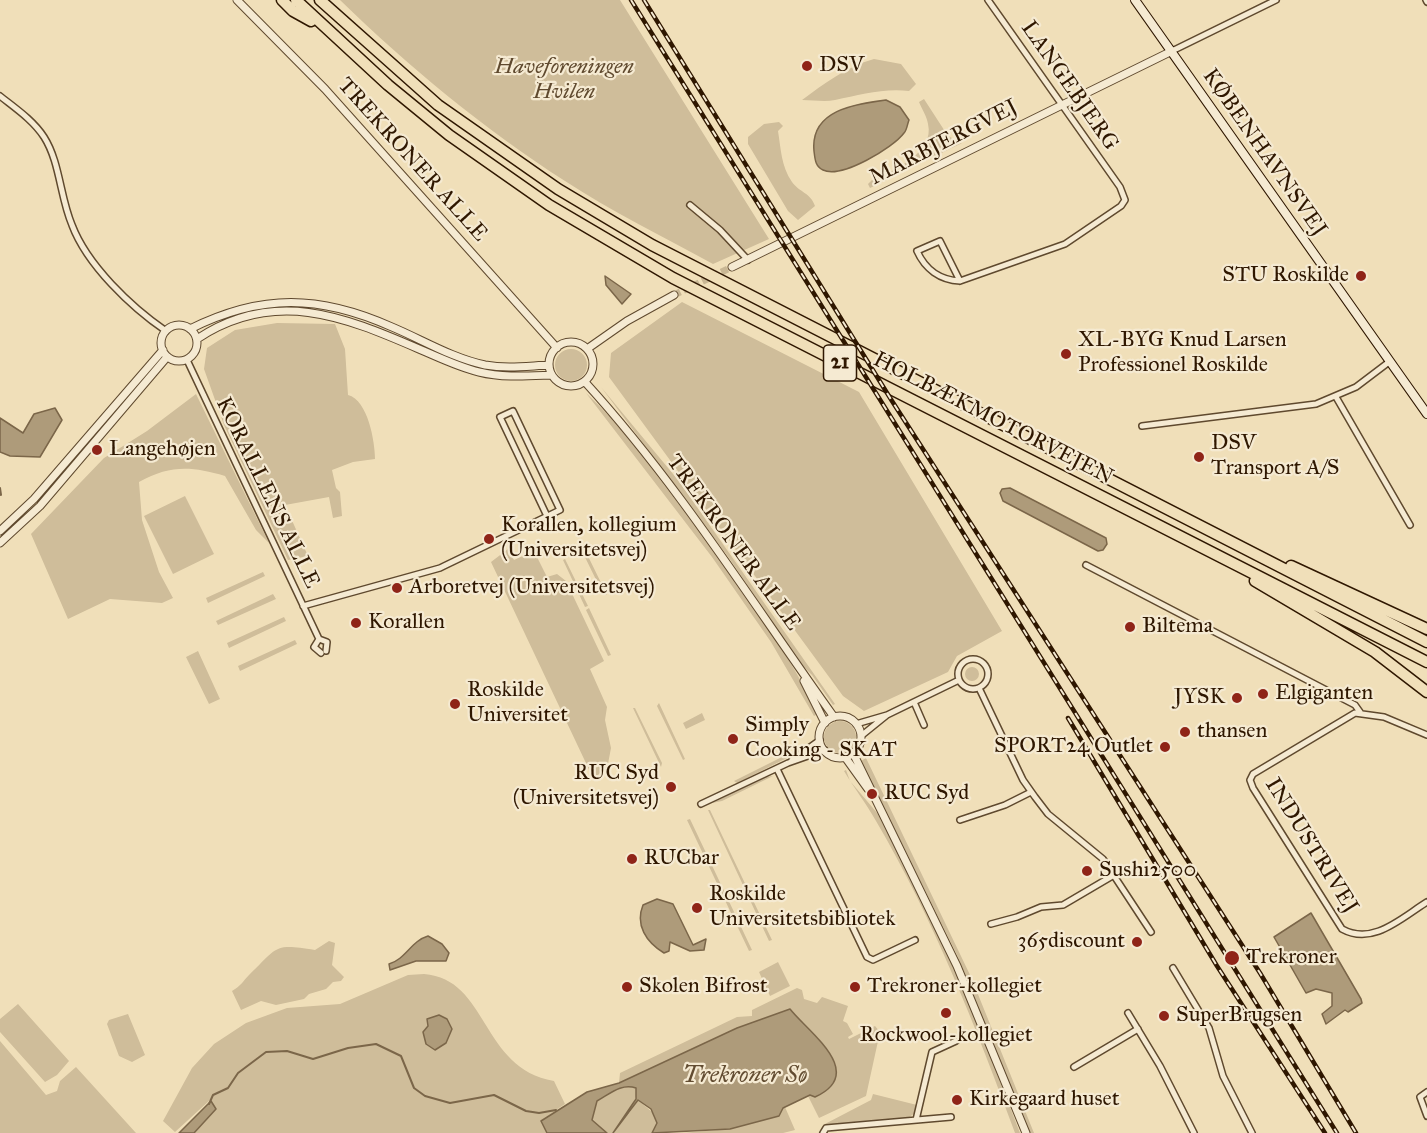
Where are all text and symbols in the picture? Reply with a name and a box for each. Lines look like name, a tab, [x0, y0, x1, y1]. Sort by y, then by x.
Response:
street label: LANGEBJERG	[1015, 16, 1123, 156]
place label: DSV	[819, 53, 864, 79]
park label: Haveforeningen Hvilen	[494, 55, 634, 106]
marker: DSV	[800, 59, 814, 73]
street label: KØBENHAVNSVEJ	[1196, 64, 1332, 242]
street label: TREKRONER ALLE	[332, 73, 492, 247]
street label: MARBJERGVEJ	[865, 94, 1023, 192]
place label: STU Roskilde	[1222, 263, 1349, 289]
marker: STU Roskilde	[1354, 269, 1368, 283]
place label: XL-BYG Knud Larsen Professionel Roskilde	[1078, 328, 1287, 380]
road number: 21	[824, 345, 856, 381]
street label: HOLBÆKMOTORVEJEN	[869, 347, 1117, 491]
marker: XL-BYG Knud Larsen Professionel Roskilde	[1059, 347, 1073, 361]
street label: KORALLENS ALLE	[209, 393, 325, 593]
place label: DSV Transport A/S	[1211, 431, 1339, 482]
place label: Langehøjen	[109, 437, 216, 463]
marker: Langehøjen	[90, 443, 104, 457]
street label: TREKRONER ALLE	[660, 450, 806, 636]
marker: DSV Transport A/S	[1192, 450, 1206, 464]
place label: Korallen, kollegium (Universitetsvej)	[501, 513, 677, 564]
marker: Korallen, kollegium (Universitetsvej)	[482, 532, 496, 546]
place label: Arboretvej (Universitetsvej)	[409, 575, 655, 601]
marker: Arboretvej (Universitetsvej)	[390, 581, 404, 595]
place label: Korallen	[368, 610, 445, 636]
place label: Biltema	[1142, 614, 1213, 640]
marker: Korallen	[349, 616, 363, 630]
marker: Biltema	[1123, 620, 1137, 634]
place label: Roskilde Universitet	[467, 678, 568, 730]
place label: Elgiganten	[1275, 681, 1373, 707]
place label: JYSK	[1174, 685, 1225, 711]
marker: Elgiganten	[1256, 687, 1270, 701]
marker: JYSK	[1230, 691, 1244, 705]
marker: Roskilde Universitet	[448, 697, 462, 711]
place label: Simply Cooking - SKAT	[745, 713, 897, 764]
place label: thansen	[1197, 719, 1267, 745]
marker: thansen	[1178, 725, 1192, 739]
marker: Simply Cooking - SKAT	[726, 732, 740, 746]
place label: SPORT24 Outlet	[994, 734, 1153, 760]
marker: SPORT24 Outlet	[1158, 740, 1172, 754]
place label: RUC Syd (Universitetsvej)	[513, 761, 659, 812]
street label: INDUSTRIVEJ	[1259, 773, 1363, 919]
marker: RUC Syd (Universitetsvej)	[664, 780, 678, 794]
place label: RUC Syd	[884, 781, 969, 807]
marker: RUC Syd	[865, 787, 879, 801]
place label: RUCbar	[644, 846, 719, 872]
marker: RUCbar	[625, 852, 639, 866]
place label: Sushi2500	[1099, 858, 1196, 884]
marker: Sushi2500	[1080, 864, 1094, 878]
place label: Roskilde Universitetsbibliotek	[709, 882, 895, 933]
marker: Roskilde Universitetsbibliotek	[690, 901, 704, 915]
place label: 365discount	[1018, 929, 1125, 955]
marker: 365discount	[1130, 935, 1144, 949]
place label: Trekroner	[1246, 945, 1337, 971]
marker: Trekroner	[1223, 949, 1241, 967]
place label: Skolen Bifrost	[639, 974, 768, 1000]
place label: Trekroner-kollegiet	[867, 974, 1042, 1000]
marker: Skolen Bifrost	[620, 980, 634, 994]
marker: Trekroner-kollegiet	[848, 980, 862, 994]
place label: SuperBrugsen	[1176, 1003, 1302, 1029]
marker: Rockwool-kollegiet	[939, 1006, 953, 1020]
marker: SuperBrugsen	[1157, 1009, 1171, 1023]
place label: Rockwool-kollegiet	[860, 1023, 1032, 1049]
water label: Trekroner Sø	[683, 1062, 807, 1090]
place label: Kirkegaard huset	[969, 1087, 1120, 1113]
marker: Kirkegaard huset	[950, 1093, 964, 1107]

